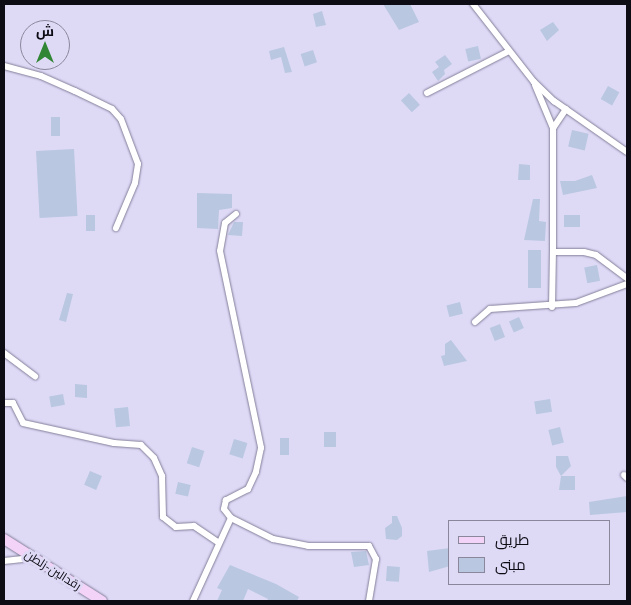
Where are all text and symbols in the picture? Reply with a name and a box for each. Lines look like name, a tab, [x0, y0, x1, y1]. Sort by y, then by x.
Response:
north arrow	[20, 20, 70, 70]
text: ش	[36, 22, 54, 40]
legend	[448, 520, 611, 585]
text: طريق	[495, 530, 529, 549]
street label: رقدالين-زلطن	[22, 547, 84, 593]
text: مبنى	[495, 555, 526, 574]

